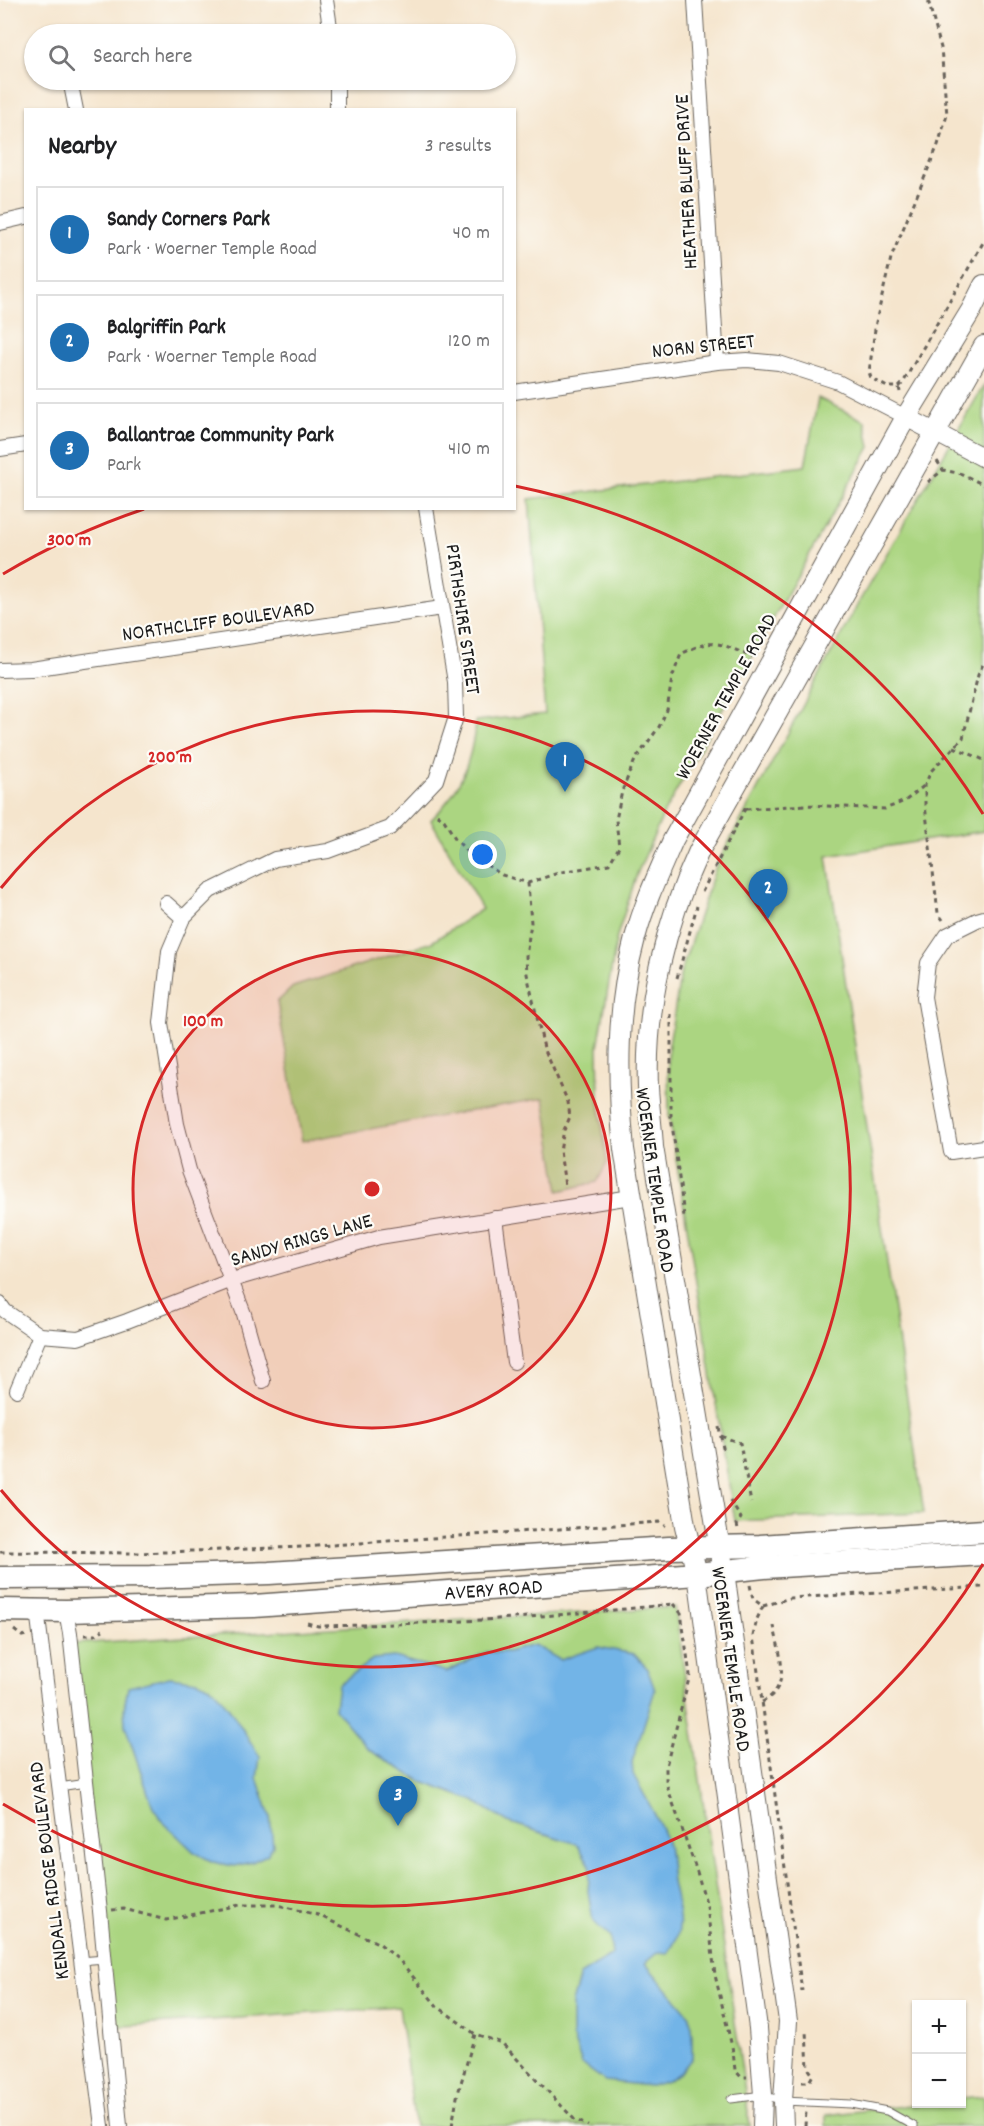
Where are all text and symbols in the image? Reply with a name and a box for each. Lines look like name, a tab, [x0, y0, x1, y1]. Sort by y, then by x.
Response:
search box	[24, 24, 516, 90]
icon: search	[45, 41, 78, 74]
text: Search here	[93, 42, 192, 73]
street label: HEATHER BLUFF DRIVE	[668, 93, 708, 270]
text: Nearby	[48, 129, 116, 166]
text: 3 results	[425, 133, 492, 161]
text: Sandy Corners Park	[107, 205, 270, 236]
text: 1	[67, 220, 72, 248]
text: 40 m	[452, 220, 490, 248]
text: Park · Woerner Temple Road	[107, 236, 317, 264]
text: Balgriffin Park	[107, 313, 226, 344]
text: 2	[65, 328, 74, 356]
text: 120 m	[448, 328, 490, 356]
street label: NORN STREET	[650, 328, 757, 368]
text: Park · Woerner Temple Road	[107, 344, 317, 372]
text: Ballantrae Community Park	[107, 421, 334, 452]
text: 3	[65, 436, 74, 464]
text: 410 m	[448, 436, 490, 464]
text: Park	[107, 452, 141, 480]
text: 300 m	[47, 529, 91, 554]
street label: PIRTHSHIRE STREET	[436, 542, 487, 697]
street label: NORTHCLIFF BOULEVARD	[120, 595, 317, 651]
street label: WOERNER TEMPLE ROAD	[669, 609, 786, 786]
pin: 1	[546, 742, 584, 792]
text: 200 m	[148, 746, 192, 771]
your location	[468, 840, 497, 869]
pin: 2	[748, 870, 788, 919]
text: 100 m	[183, 1010, 223, 1035]
street label: WOERNER TEMPLE ROAD	[625, 1086, 681, 1275]
centre of rings	[362, 1179, 382, 1199]
street label: SANDY RINGS LANE	[227, 1207, 377, 1276]
street label: WOERNER TEMPLE ROAD	[701, 1565, 757, 1754]
street label: AVERY ROAD	[443, 1573, 544, 1610]
street label: KENDALL RIDGE BOULEVARD	[23, 1760, 79, 1981]
pin: 3	[378, 1776, 418, 1826]
map controls	[912, 2000, 966, 2108]
button: +	[912, 2000, 966, 2054]
button: −	[912, 2054, 966, 2108]

